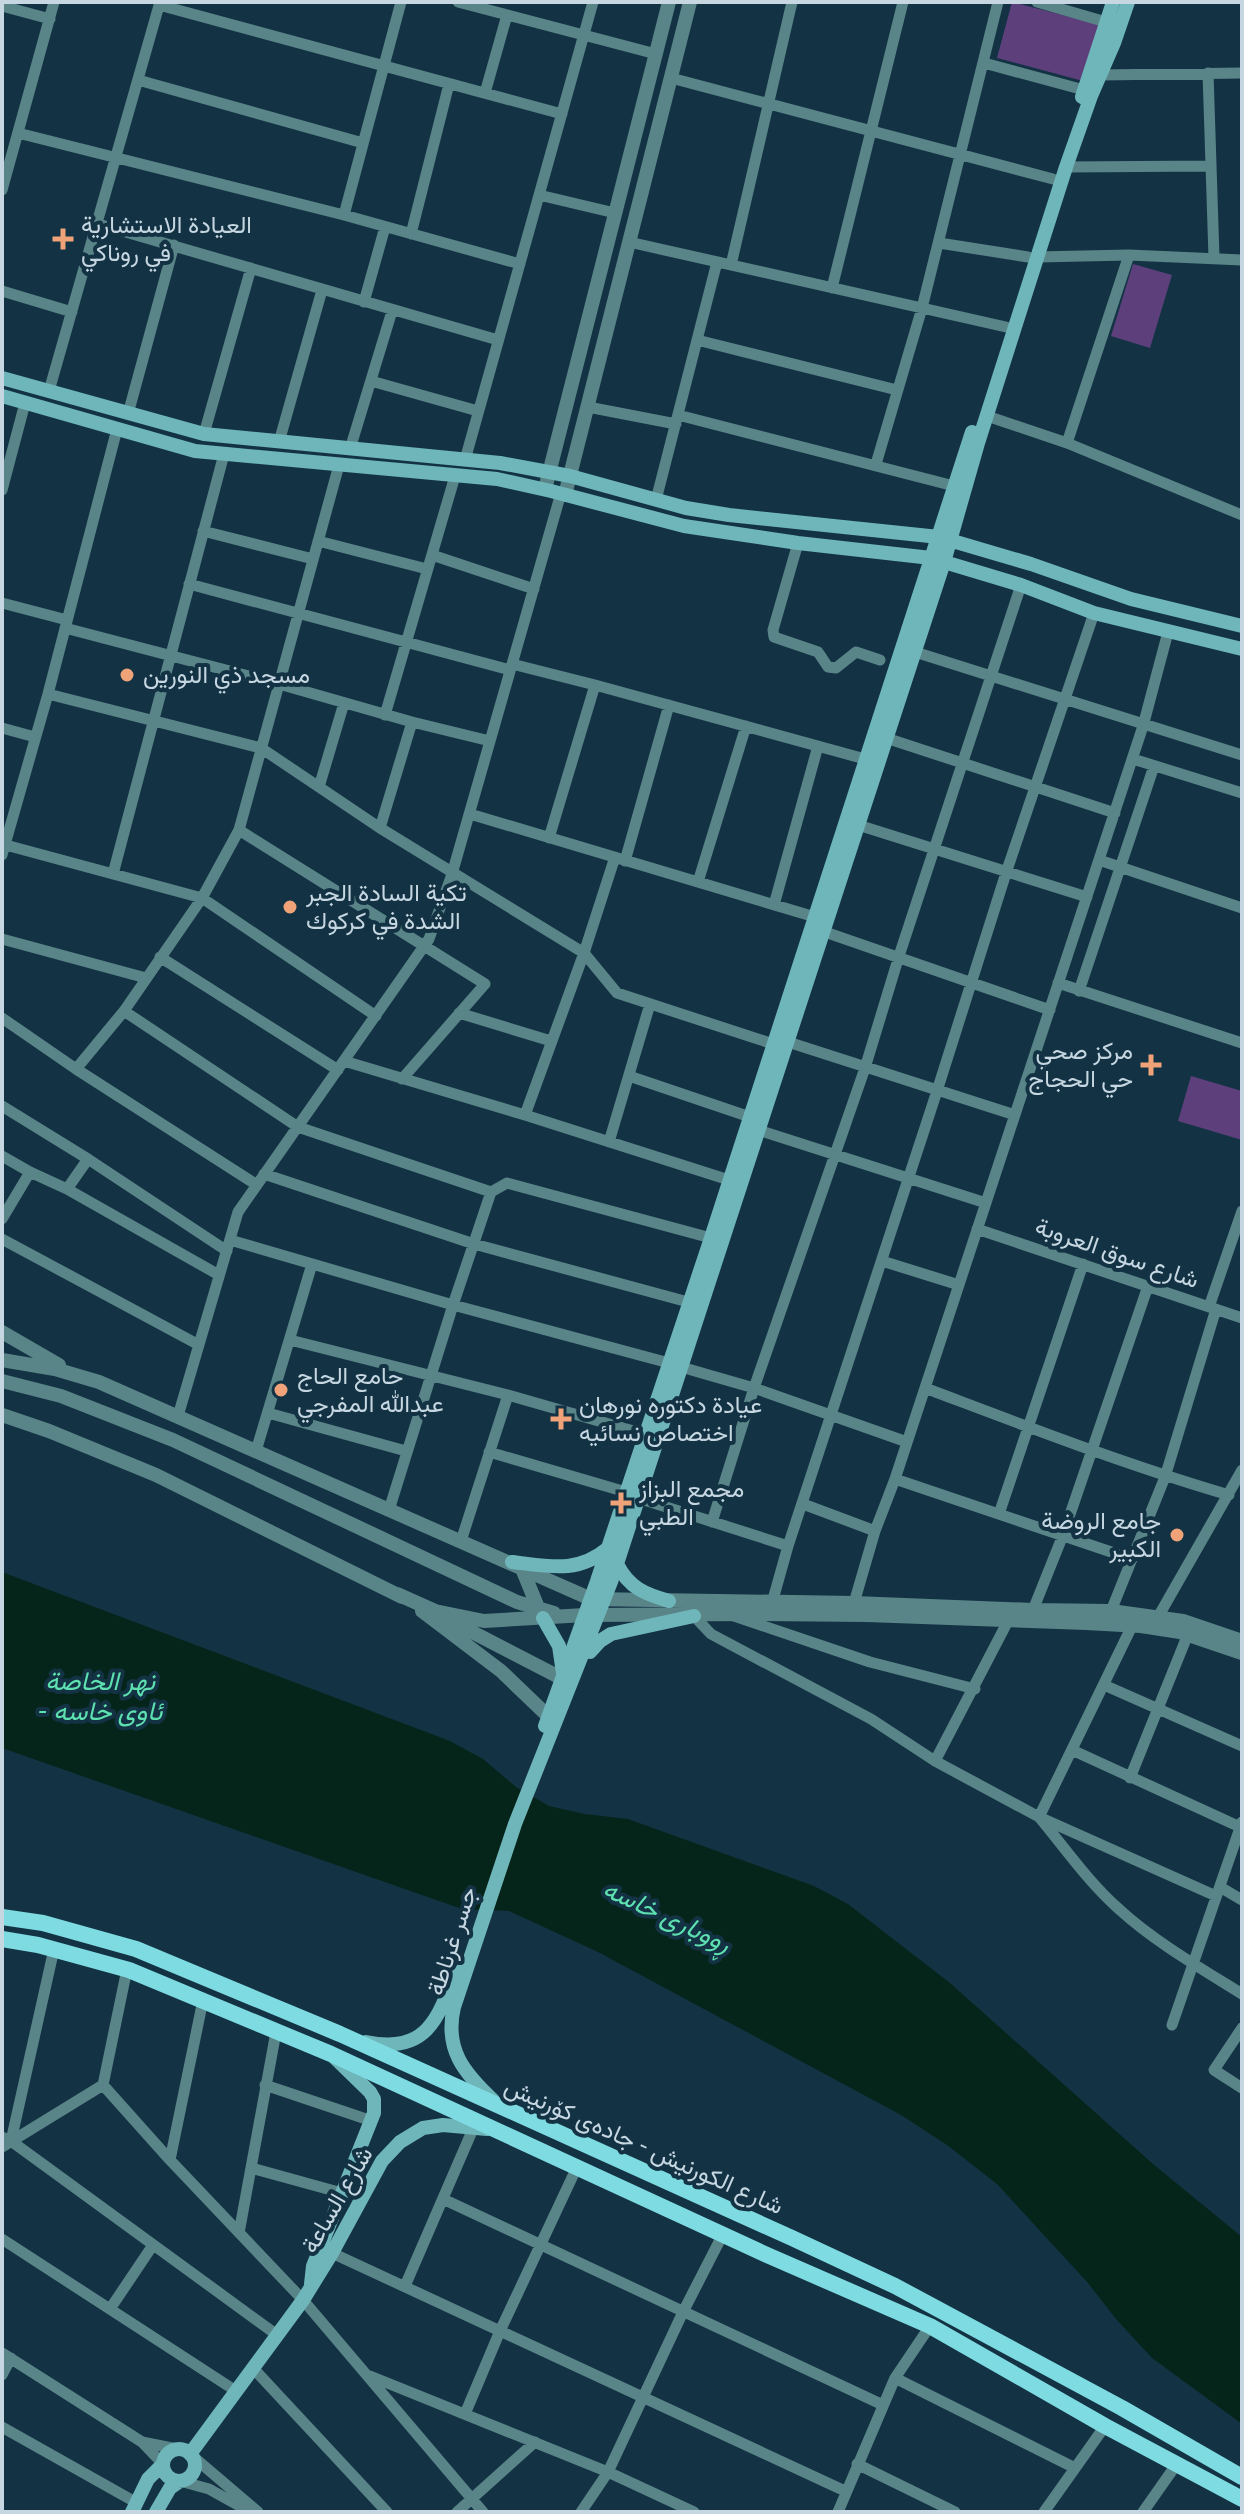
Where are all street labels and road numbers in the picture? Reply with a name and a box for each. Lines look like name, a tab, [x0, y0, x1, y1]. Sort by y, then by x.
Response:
street label: شارع سوق العروبة	[1031, 1212, 1202, 1296]
street label: جسر غرناطة	[421, 1883, 484, 1999]
street label: شارع الكورنيش - جادەی کۆرنیش	[500, 2072, 788, 2222]
street label: شارع الساعة	[295, 2142, 380, 2259]

